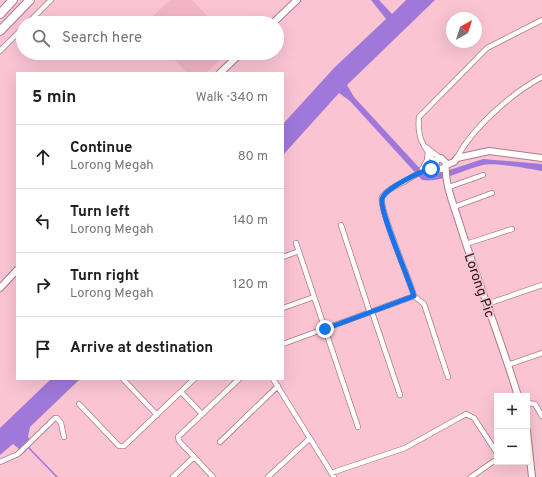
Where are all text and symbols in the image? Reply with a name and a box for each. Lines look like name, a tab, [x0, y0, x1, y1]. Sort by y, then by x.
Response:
north arrow	[446, 12, 482, 48]
search box	[16, 16, 284, 60]
icon: search	[30, 27, 52, 49]
text: Search here	[62, 29, 142, 48]
text: 5 min	[32, 87, 76, 109]
text: Walk · 340 m	[196, 90, 268, 106]
text: Continue	[70, 139, 132, 158]
icon: ahead	[32, 146, 54, 168]
text: 80 m	[238, 149, 268, 165]
text: Lorong Megah	[70, 158, 154, 174]
route start	[422, 160, 440, 178]
text: Turn left	[70, 203, 130, 222]
icon: left	[32, 210, 54, 232]
text: 140 m	[233, 213, 268, 229]
text: Lorong Megah	[70, 222, 154, 238]
street label: Lorong Pic	[460, 251, 498, 320]
text: Turn right	[70, 267, 139, 286]
icon: right	[32, 274, 54, 296]
text: 120 m	[233, 277, 268, 293]
text: Lorong Megah	[70, 286, 154, 302]
route end	[316, 320, 334, 338]
icon: arrive	[32, 338, 54, 360]
text: Arrive at destination	[70, 339, 213, 358]
map controls	[494, 393, 530, 465]
button: +	[494, 393, 530, 429]
button: −	[494, 429, 530, 465]

